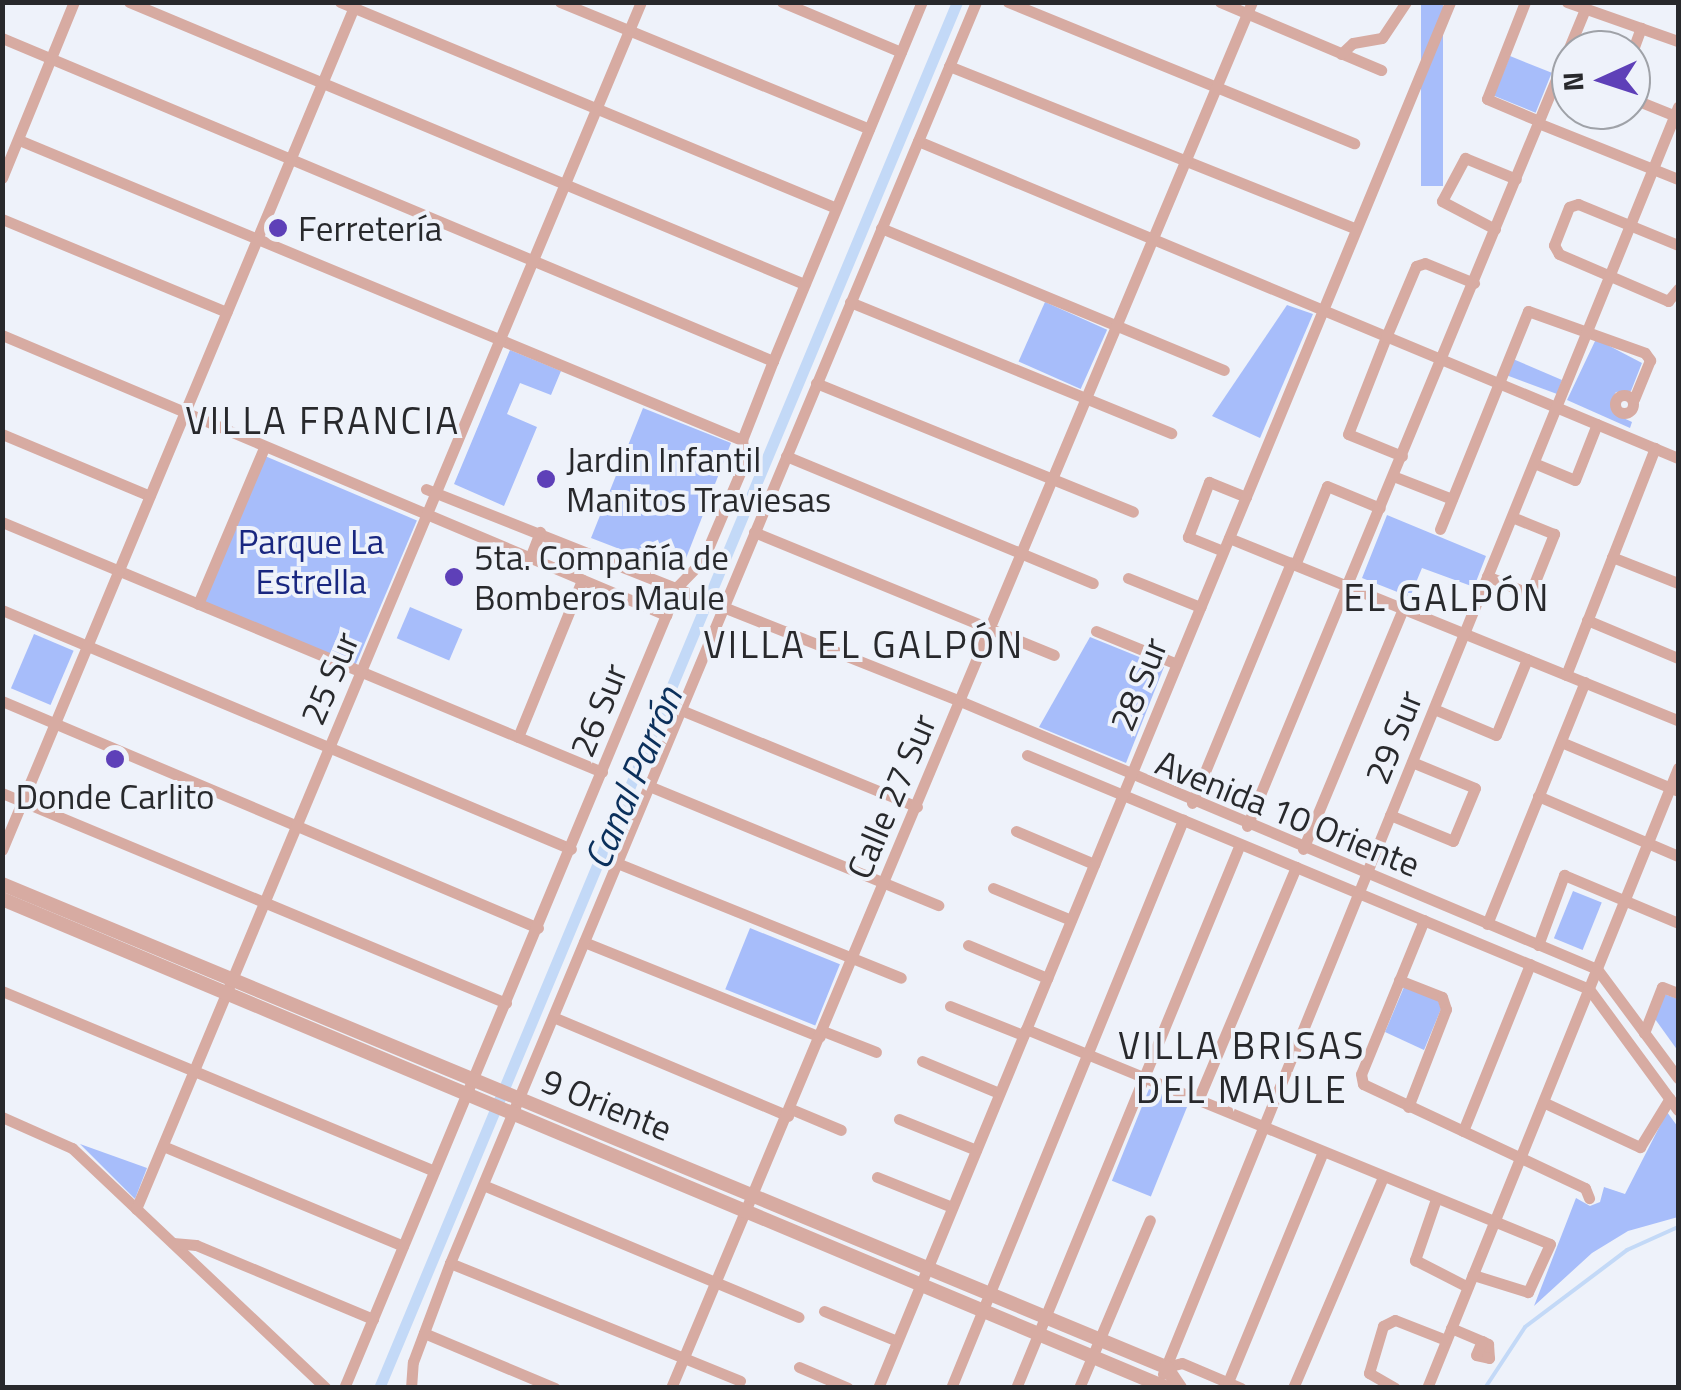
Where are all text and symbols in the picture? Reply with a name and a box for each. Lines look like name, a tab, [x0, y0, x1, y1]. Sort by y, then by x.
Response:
north arrow	[1551, 30, 1651, 130]
text: N	[1551, 71, 1595, 92]
place label: Ferretería	[298, 207, 442, 249]
marker: Ferretería	[267, 217, 289, 239]
district label: VILLA FRANCIA	[185, 398, 461, 444]
place label: Jardin Infantil Manitos Traviesas	[566, 438, 831, 520]
marker: Jardin Infantil Manitos Traviesas	[535, 468, 557, 490]
park label: Parque La Estrella	[238, 520, 384, 602]
place label: 5ta. Compañía de Bomberos Maule	[474, 536, 729, 618]
marker: 5ta. Compañía de Bomberos Maule	[443, 566, 465, 588]
district label: EL GALPÓN	[1343, 575, 1551, 621]
district label: VILLA EL GALPÓN	[703, 622, 1025, 668]
street label: 25 Sur	[291, 625, 367, 731]
street label: 28 Sur	[1100, 631, 1176, 737]
street label: 26 Sur	[560, 657, 636, 763]
water label: Canal Parrón	[574, 680, 692, 876]
street label: 29 Sur	[1355, 684, 1431, 790]
street label: Calle 27 Sur	[838, 707, 944, 885]
street label: Avenida 10 Oriente	[1150, 741, 1426, 885]
marker: Donde Carlito	[104, 748, 126, 770]
place label: Donde Carlito	[16, 775, 214, 817]
district label: VILLA BRISAS DEL MAULE	[1118, 1023, 1366, 1112]
street label: 9 Oriente	[536, 1059, 678, 1149]

